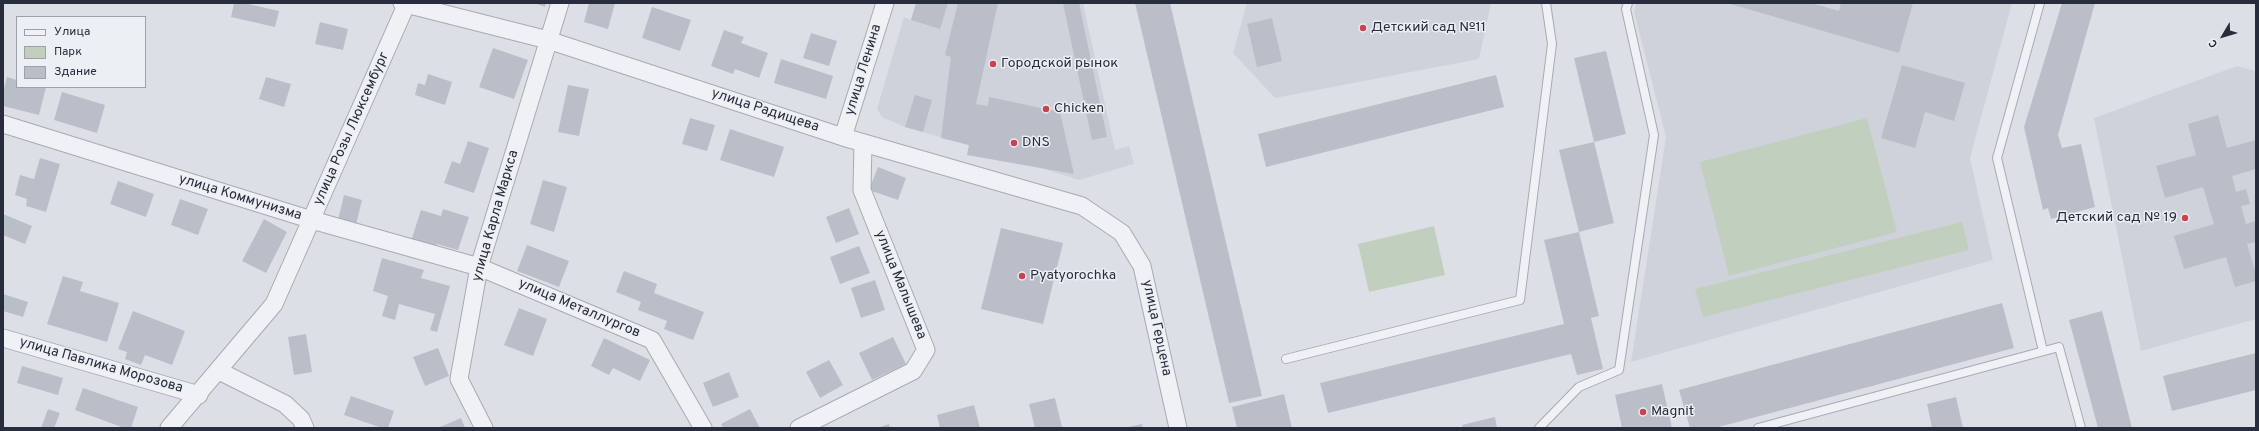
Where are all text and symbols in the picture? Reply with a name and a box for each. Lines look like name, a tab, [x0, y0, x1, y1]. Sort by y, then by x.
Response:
legend	[16, 16, 146, 88]
north arrow	[2203, 16, 2243, 56]
place label: Детский сад №11	[1371, 20, 1486, 36]
street label: улица Ленина	[842, 22, 886, 118]
marker: Детский сад №11	[1358, 23, 1368, 33]
text: Улица	[54, 24, 90, 40]
text: С	[2206, 36, 2221, 50]
text: Парк	[54, 44, 82, 60]
street label: улица Розы Люксембург	[311, 50, 393, 208]
place label: Городской рынок	[1001, 56, 1118, 72]
marker: Городской рынок	[988, 59, 998, 69]
text: Здание	[54, 64, 97, 80]
street label: улица Радищева	[709, 86, 821, 136]
place label: Chicken	[1054, 101, 1104, 117]
marker: Chicken	[1041, 104, 1051, 114]
place label: DNS	[1022, 135, 1050, 151]
marker: DNS	[1009, 138, 1019, 148]
street label: улица Карла Маркса	[469, 148, 523, 284]
street label: улица Коммунизма	[176, 171, 304, 225]
place label: Детский сад № 19	[2056, 210, 2177, 226]
marker: Детский сад № 19	[2180, 213, 2190, 223]
street label: улица Малышева	[871, 228, 929, 342]
place label: Pyatyorochka	[1030, 268, 1116, 284]
marker: Pyatyorochka	[1017, 271, 1027, 281]
street label: улица Металлургов	[515, 276, 643, 342]
street label: улица Герцена	[1138, 278, 1174, 378]
street label: улица Павлика Морозова	[17, 335, 185, 397]
place label: Magnit	[1651, 404, 1694, 420]
marker: Magnit	[1638, 407, 1648, 417]

